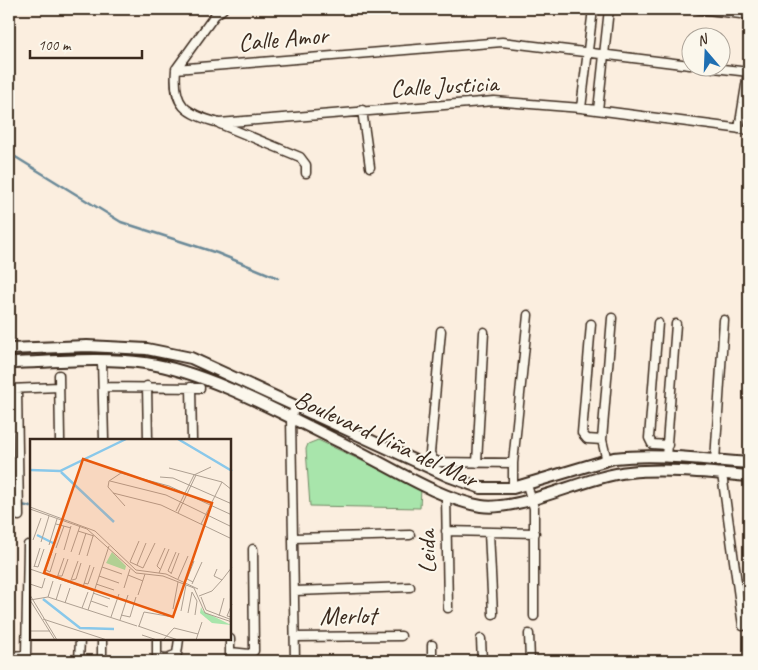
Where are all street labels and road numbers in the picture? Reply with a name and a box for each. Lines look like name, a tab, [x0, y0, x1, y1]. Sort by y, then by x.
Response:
street label: Calle Amor	[237, 19, 332, 59]
street label: Calle Justicia	[389, 67, 501, 105]
street label: Boulevard Viña del Mar	[289, 383, 484, 496]
street label: Leida	[411, 527, 443, 574]
street label: Merlot	[320, 600, 380, 632]

